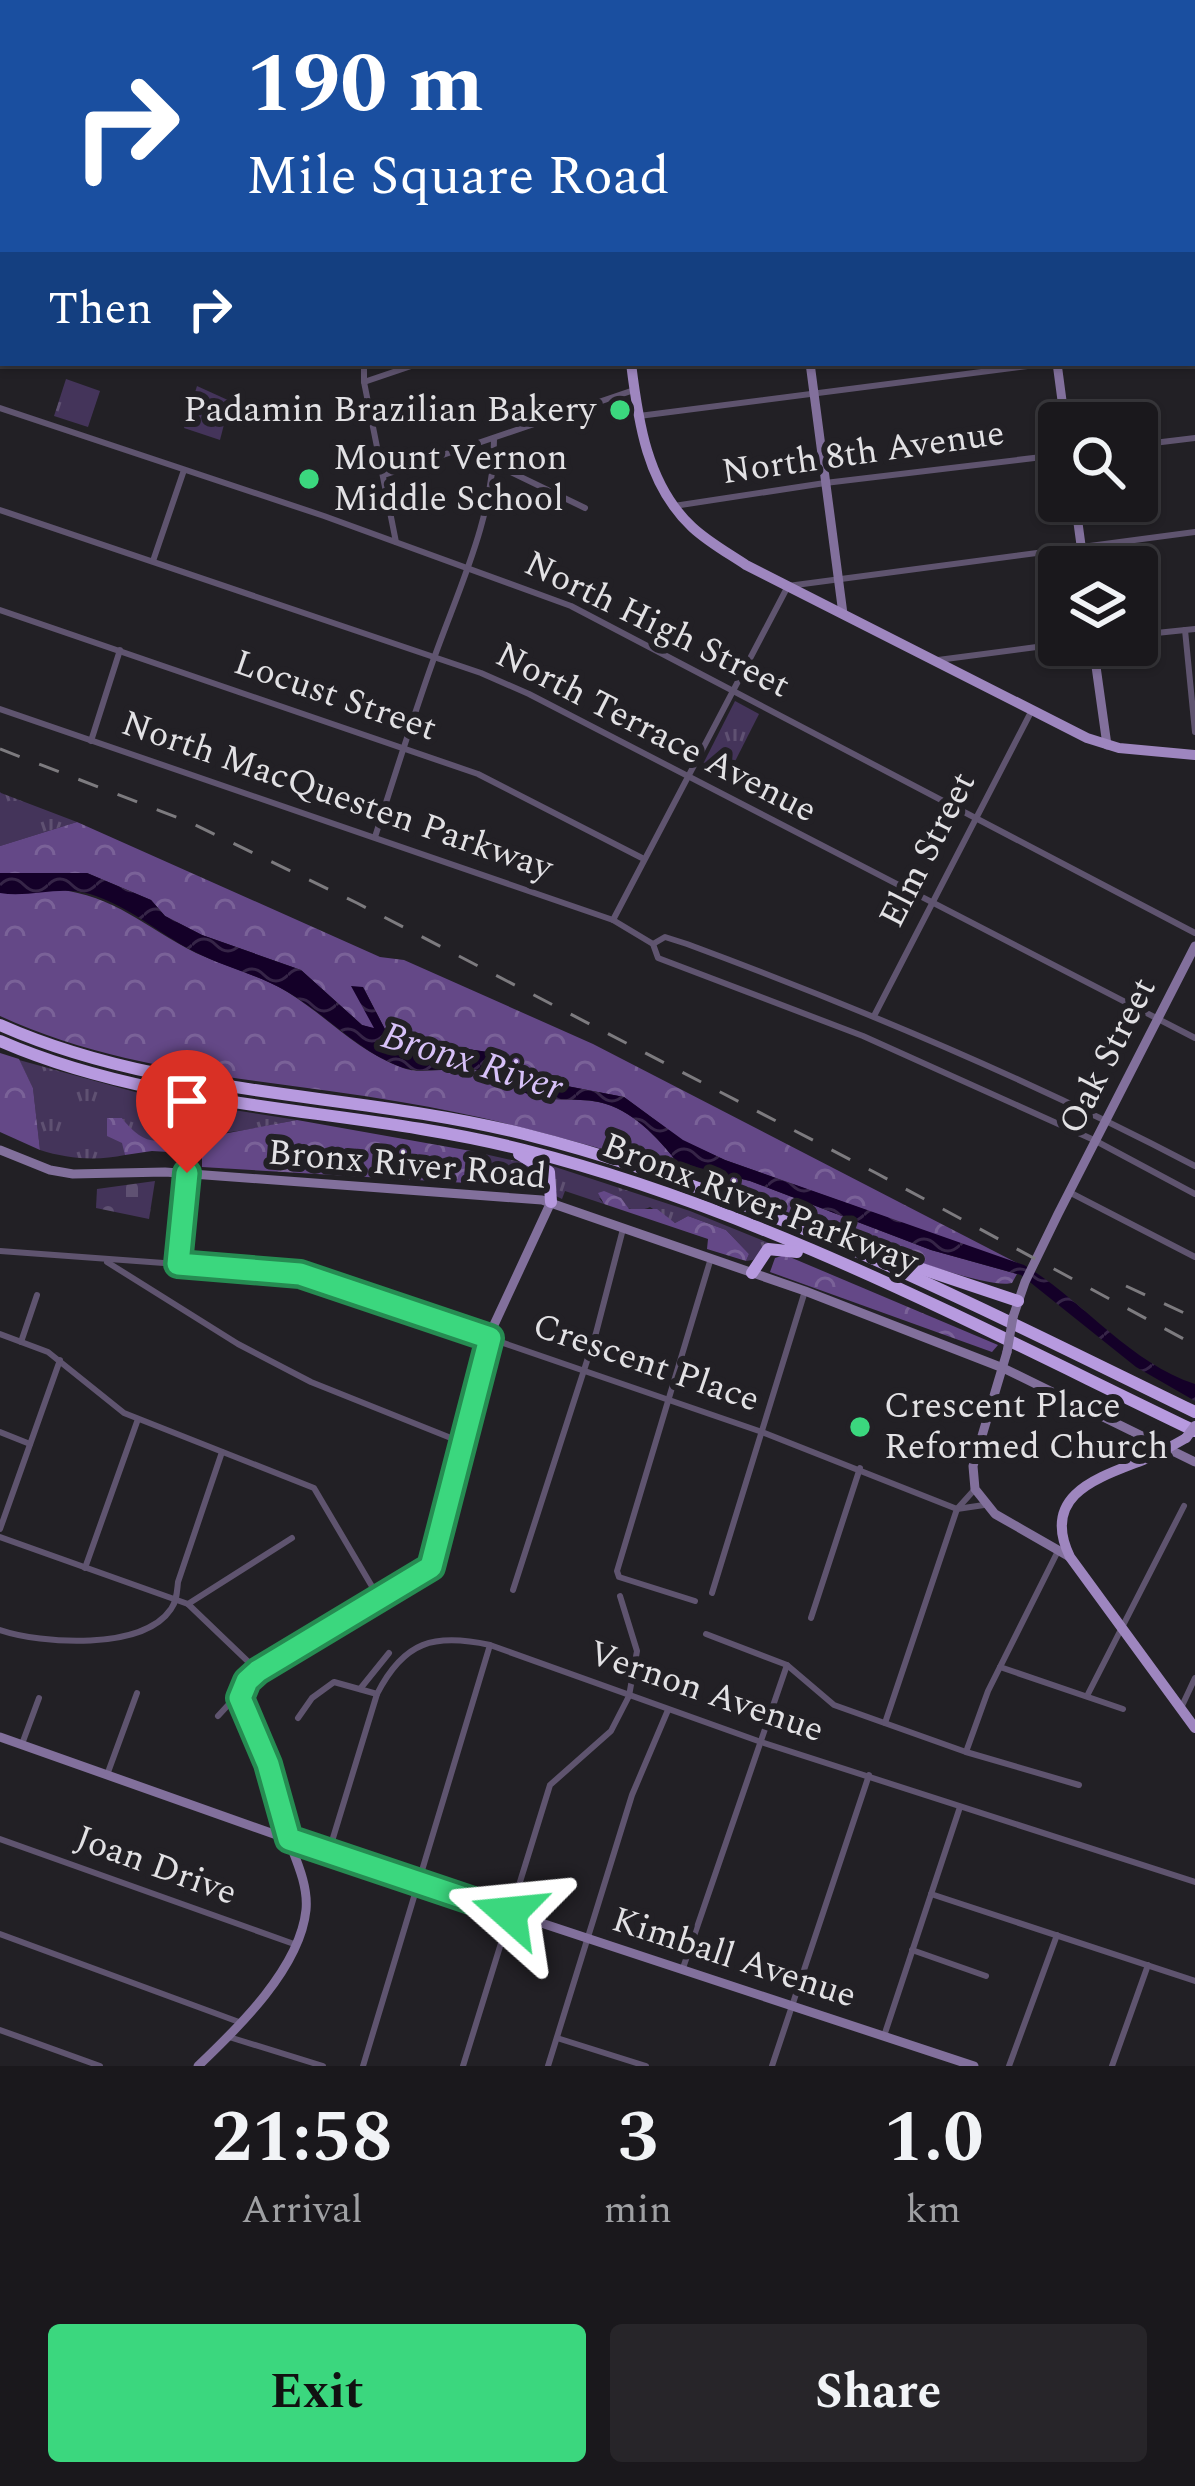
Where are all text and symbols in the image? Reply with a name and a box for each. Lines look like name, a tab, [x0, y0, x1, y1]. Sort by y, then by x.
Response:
text: 190 m	[246, 21, 484, 149]
icon: right	[48, 48, 204, 204]
text: Mile Square Road	[246, 136, 670, 218]
text: Then	[48, 275, 153, 344]
icon: right	[177, 276, 243, 342]
place label: Padamin Brazilian Bakery	[183, 383, 598, 438]
marker: Padamin Brazilian Bakery	[607, 397, 633, 423]
map controls	[1038, 402, 1158, 666]
button: search	[1038, 402, 1158, 522]
street label: North 8th Avenue	[718, 406, 1008, 500]
place label: Mount Vernon Middle School	[333, 431, 568, 527]
marker: Mount Vernon Middle School	[296, 466, 322, 492]
street label: North High Street	[515, 537, 799, 713]
button: layers	[1038, 546, 1158, 666]
street label: North Terrace Avenue	[486, 628, 826, 838]
street label: Locust Street	[226, 636, 444, 756]
street label: North MacQuesten Parkway	[114, 696, 562, 896]
street label: Elm Street	[865, 762, 991, 938]
street label: Oak Street	[1045, 968, 1171, 1144]
water label: Bronx River	[374, 1006, 571, 1118]
pin	[136, 1050, 238, 1173]
icon: arrive	[154, 1068, 220, 1134]
street label: Bronx River Parkway	[594, 1118, 928, 1290]
street label: Bronx River Road	[265, 1125, 549, 1205]
street label: Crescent Place	[525, 1298, 767, 1428]
place label: Crescent Place Reformed Church	[884, 1379, 1169, 1475]
marker: Crescent Place Reformed Church	[847, 1414, 873, 1440]
street label: Vernon Avenue	[581, 1626, 831, 1758]
street label: Joan Drive	[67, 1811, 245, 1921]
position arrow	[446, 1850, 572, 1976]
street label: Kimball Avenue	[605, 1893, 863, 2023]
text: 21:58	[211, 2084, 392, 2193]
text: 3	[618, 2084, 658, 2193]
text: 1.0	[883, 2084, 984, 2193]
text: Arrival	[241, 2181, 363, 2240]
text: min	[604, 2181, 672, 2240]
text: km	[906, 2181, 961, 2240]
button: Exit	[48, 2324, 586, 2462]
button: Share	[610, 2324, 1147, 2462]

